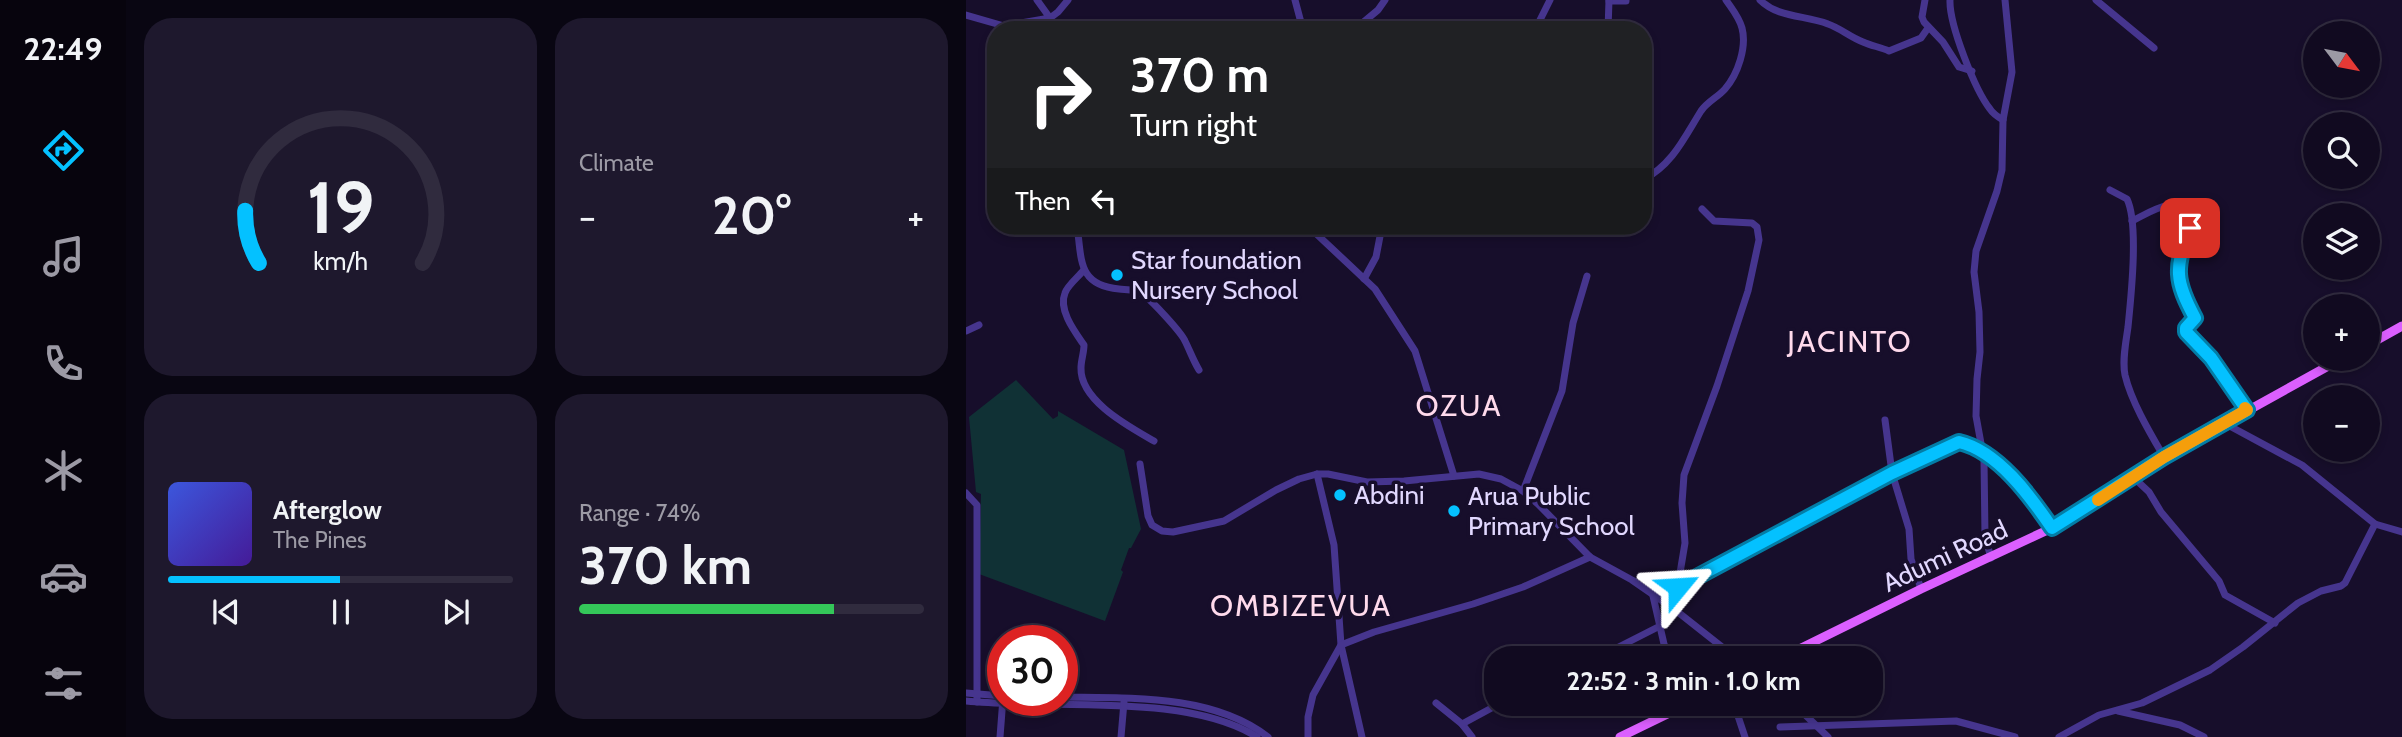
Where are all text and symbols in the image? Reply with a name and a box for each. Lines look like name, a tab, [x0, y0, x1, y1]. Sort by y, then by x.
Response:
north arrow	[2303, 21, 2380, 98]
map controls	[2303, 21, 2380, 462]
text: 22:49	[24, 29, 102, 68]
text: 370 m	[1130, 45, 1269, 104]
icon: right	[1015, 49, 1106, 140]
text: Turn right	[1130, 105, 1257, 144]
button: search	[2303, 112, 2380, 189]
icon: directions	[39, 126, 88, 175]
text: Climate	[579, 149, 654, 177]
text: 19	[307, 163, 374, 251]
icon: left	[1085, 182, 1123, 220]
text: 20°	[712, 184, 791, 247]
text: Then	[1015, 185, 1071, 217]
text: −	[579, 193, 596, 240]
text: +	[907, 193, 924, 240]
pin	[2160, 198, 2220, 258]
button: layers	[2303, 203, 2380, 280]
icon: arrive	[2171, 209, 2209, 247]
icon: music	[39, 232, 88, 281]
place label: Star foundation Nursery School	[1131, 244, 1302, 306]
text: km/h	[313, 246, 368, 276]
marker: Star foundation Nursery School	[1109, 267, 1125, 283]
button: +	[2303, 294, 2380, 371]
district label: JACINTO	[1786, 323, 1913, 360]
icon: phone	[39, 339, 88, 388]
button: −	[2303, 385, 2380, 462]
district label: OZUA	[1416, 387, 1502, 424]
icon: climate	[39, 446, 88, 495]
place label: Abdini	[1354, 479, 1424, 511]
place label: Arua Public Primary School	[1468, 480, 1635, 542]
marker: Abdini	[1332, 487, 1348, 503]
text: Afterglow	[273, 494, 382, 526]
text: Range · 74%	[579, 499, 700, 527]
marker: Arua Public Primary School	[1446, 503, 1462, 519]
street label: Adumi Road	[1877, 513, 2013, 599]
text: The Pines	[273, 526, 367, 554]
text: 370 km	[579, 534, 752, 597]
position arrow	[1641, 550, 1715, 624]
icon: car	[39, 552, 88, 601]
district label: OMBIZEVUA	[1210, 587, 1392, 624]
icon: previous	[207, 593, 245, 631]
icon: pause	[322, 593, 360, 631]
icon: next	[437, 593, 475, 631]
speed limit sign: 30	[987, 625, 1078, 716]
icon: filters	[39, 659, 88, 708]
text: 22:52 · 3 min · 1.0 km	[1566, 665, 1801, 697]

